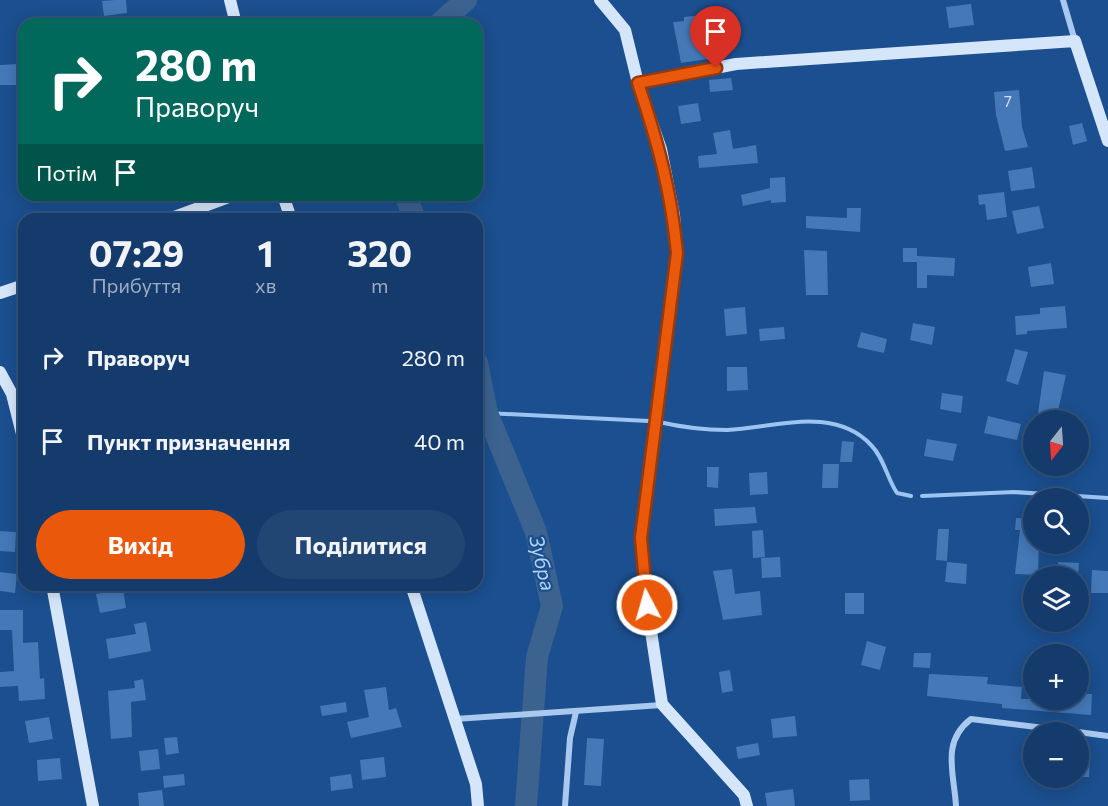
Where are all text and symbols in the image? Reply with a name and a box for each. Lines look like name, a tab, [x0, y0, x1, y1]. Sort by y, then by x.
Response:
pin	[690, 6, 741, 68]
icon: arrive	[699, 15, 732, 48]
text: 280 m	[135, 38, 257, 90]
icon: right	[36, 42, 114, 120]
text: Праворуч	[135, 90, 259, 123]
house number: 7	[1004, 92, 1012, 110]
icon: arrive	[109, 156, 142, 189]
text: Потім	[36, 159, 97, 186]
text: 07:29	[89, 230, 184, 274]
text: 1	[258, 230, 274, 274]
text: 320	[347, 230, 412, 274]
text: Прибуття	[92, 273, 181, 297]
text: хв	[255, 273, 276, 297]
text: m	[371, 273, 388, 297]
icon: right	[36, 341, 69, 374]
text: Праворуч	[87, 344, 190, 371]
text: 280 m	[402, 344, 465, 371]
north arrow	[1023, 410, 1089, 476]
map controls	[1023, 410, 1089, 788]
icon: arrive	[36, 425, 69, 458]
text: Пункт призначення	[87, 428, 290, 455]
text: 40 m	[414, 428, 465, 455]
button: search	[1023, 488, 1089, 554]
button: Вихід	[36, 510, 245, 579]
button: Поділитися	[257, 510, 465, 579]
water label: Зубра	[525, 533, 561, 593]
button: layers	[1023, 566, 1089, 632]
position arrow	[615, 573, 679, 637]
button: +	[1023, 644, 1089, 710]
button: −	[1023, 722, 1089, 788]

